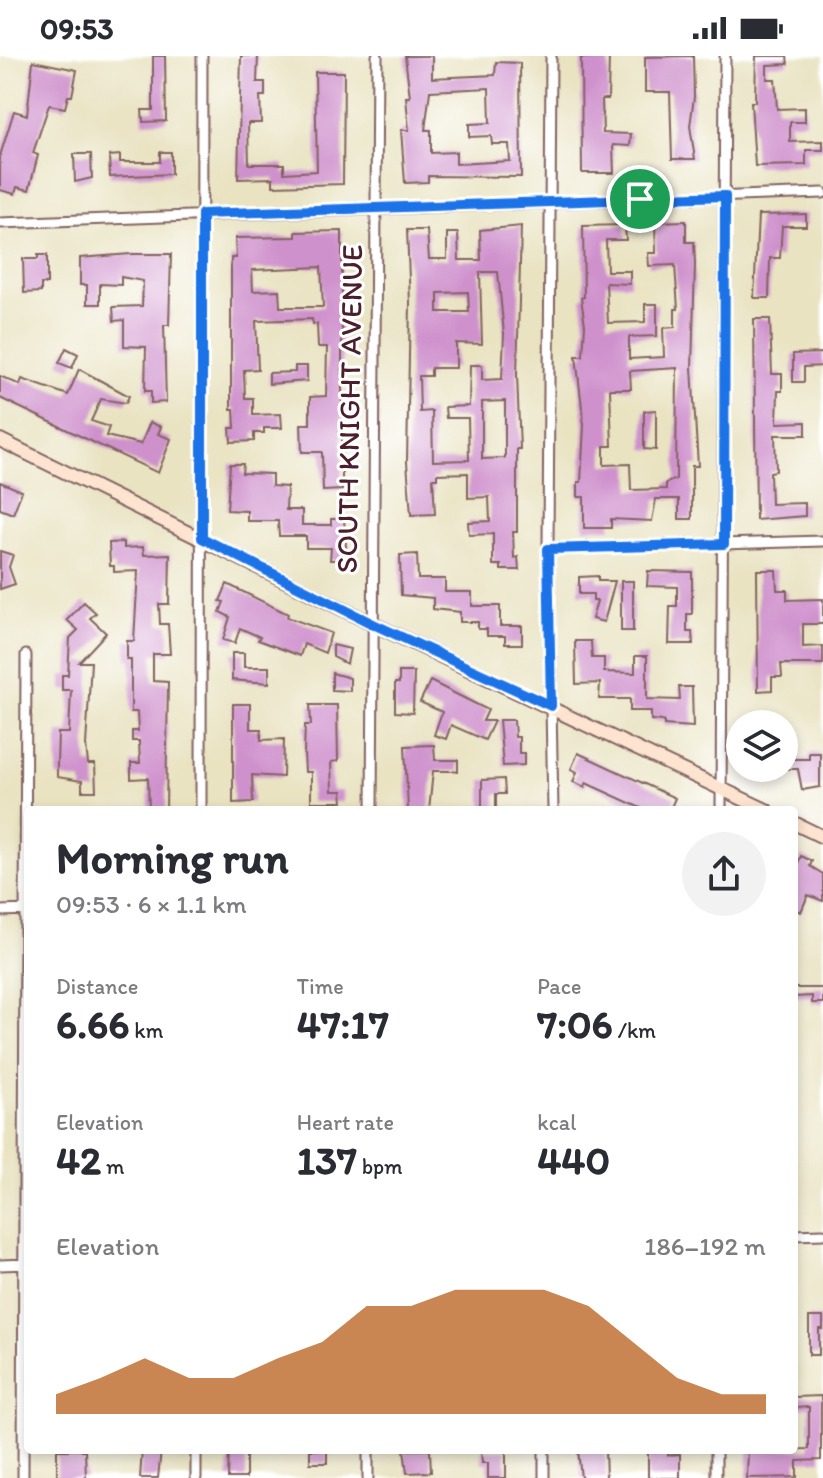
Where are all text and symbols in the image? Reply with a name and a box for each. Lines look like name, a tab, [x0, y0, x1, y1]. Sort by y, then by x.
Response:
text: 09:53	[40, 10, 114, 47]
pin	[606, 165, 674, 233]
icon: arrive	[618, 177, 662, 221]
street label: SOUTH KNIGHT AVENUE	[328, 244, 370, 574]
map controls	[726, 710, 798, 782]
button: layers	[726, 710, 798, 782]
text: Morning run	[56, 831, 289, 884]
button: share	[682, 832, 766, 916]
text: 09:53 · 6 × 1.1 km	[56, 888, 247, 920]
text: Distance	[56, 973, 138, 1000]
text: Time	[297, 973, 344, 1000]
text: Pace	[537, 973, 581, 1000]
text: 6.66	[56, 1000, 129, 1048]
text: 47:17	[297, 1000, 389, 1048]
text: 7:06	[537, 1000, 613, 1048]
text: km	[129, 1017, 163, 1044]
text: /km	[613, 1017, 656, 1044]
text: Elevation	[56, 1109, 143, 1136]
text: Heart rate	[297, 1109, 394, 1136]
text: kcal	[537, 1109, 576, 1136]
text: 42	[56, 1136, 101, 1184]
text: 137	[297, 1136, 357, 1184]
text: 440	[537, 1136, 610, 1184]
text: m	[101, 1153, 125, 1180]
text: bpm	[357, 1153, 403, 1180]
text: Elevation	[56, 1230, 159, 1262]
text: 186–192 m	[644, 1230, 766, 1262]

